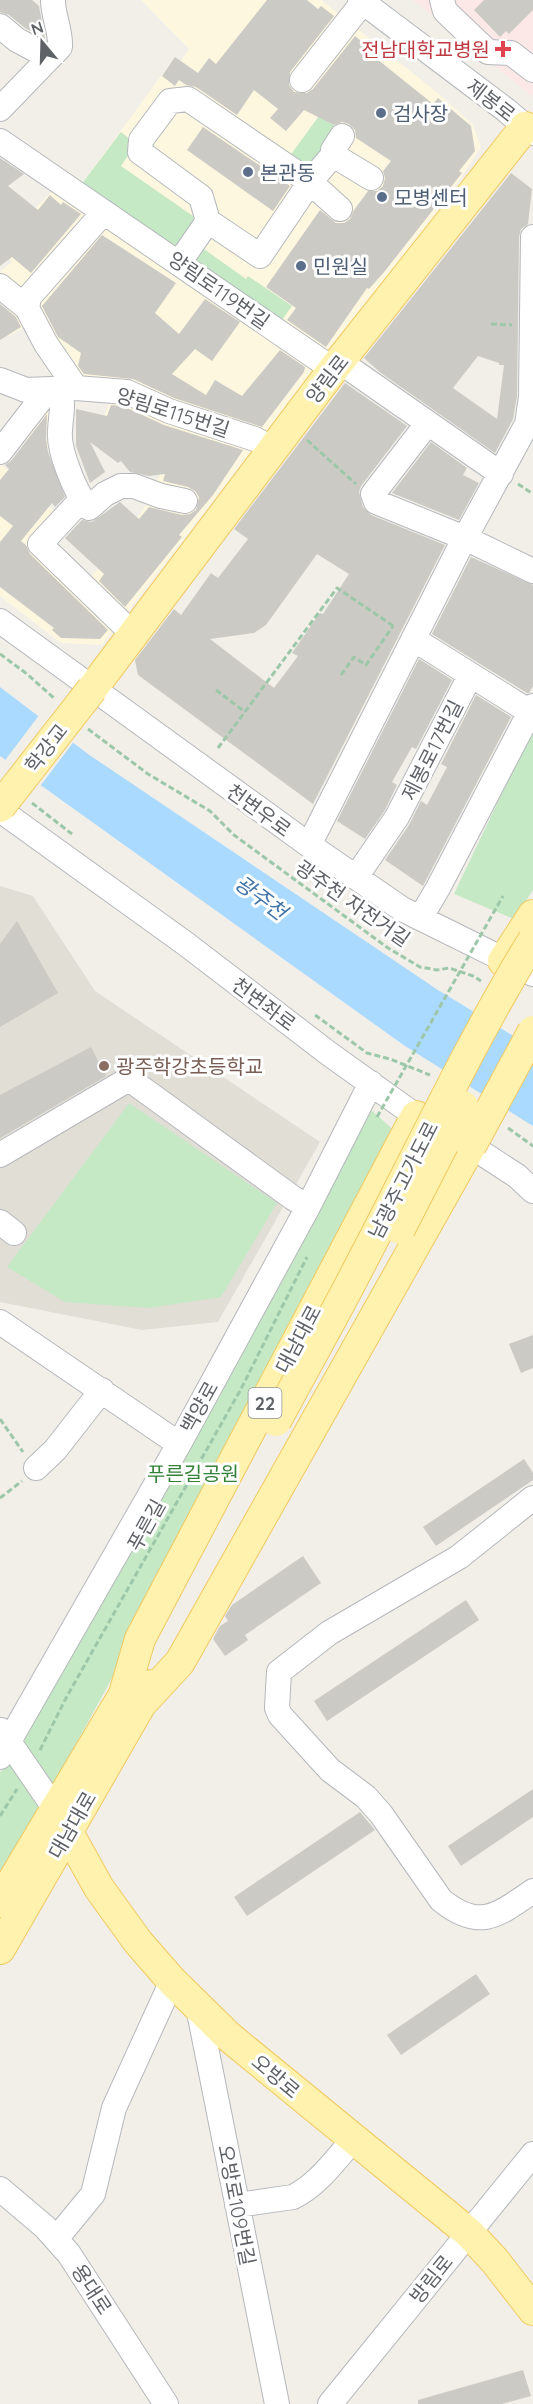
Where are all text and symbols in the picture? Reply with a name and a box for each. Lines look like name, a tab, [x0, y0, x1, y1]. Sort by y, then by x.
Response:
north arrow	[12, 12, 72, 72]
text: N	[28, 16, 46, 39]
place label: 전남대학교병원	[361, 37, 490, 62]
marker: 전남대학교병원	[494, 40, 512, 58]
street label: 제봉로	[462, 73, 520, 127]
place label: 검사장	[393, 101, 448, 126]
marker: 검사장	[374, 106, 388, 120]
place label: 본관동	[260, 160, 315, 185]
marker: 본관동	[241, 165, 255, 179]
place label: 모병센터	[394, 185, 468, 210]
marker: 모병센터	[375, 190, 389, 204]
street label: 양림로119번길	[164, 246, 274, 334]
place label: 민원실	[313, 254, 368, 279]
marker: 민원실	[294, 259, 308, 273]
street label: 양림로	[300, 350, 354, 408]
street label: 양림로115번길	[113, 382, 233, 442]
street label: 제봉로17번길	[396, 695, 468, 805]
street label: 학강교	[19, 719, 73, 777]
street label: 천변우로	[222, 778, 296, 842]
street label: 광주천 자전거길	[291, 854, 415, 952]
water label: 광주천	[230, 869, 294, 926]
street label: 천변좌로	[227, 972, 301, 1036]
place label: 광주학강초등학교	[116, 1054, 263, 1079]
marker: 광주학강초등학교	[97, 1059, 111, 1073]
street label: 남광주고가도로	[363, 1117, 443, 1243]
street label: 대남대로	[270, 1301, 326, 1377]
street label: 백양로	[175, 1377, 223, 1437]
road number: 22	[248, 1388, 282, 1418]
park label: 푸른길공원	[147, 1461, 239, 1486]
street label: 푸른길	[122, 1495, 170, 1555]
street label: 대남대로	[43, 1787, 101, 1863]
street label: 오방로	[247, 2049, 305, 2103]
street label: 오방로109번길	[213, 2143, 261, 2267]
street label: 방림로	[404, 2250, 458, 2308]
street label: 용대로	[66, 2259, 118, 2319]

